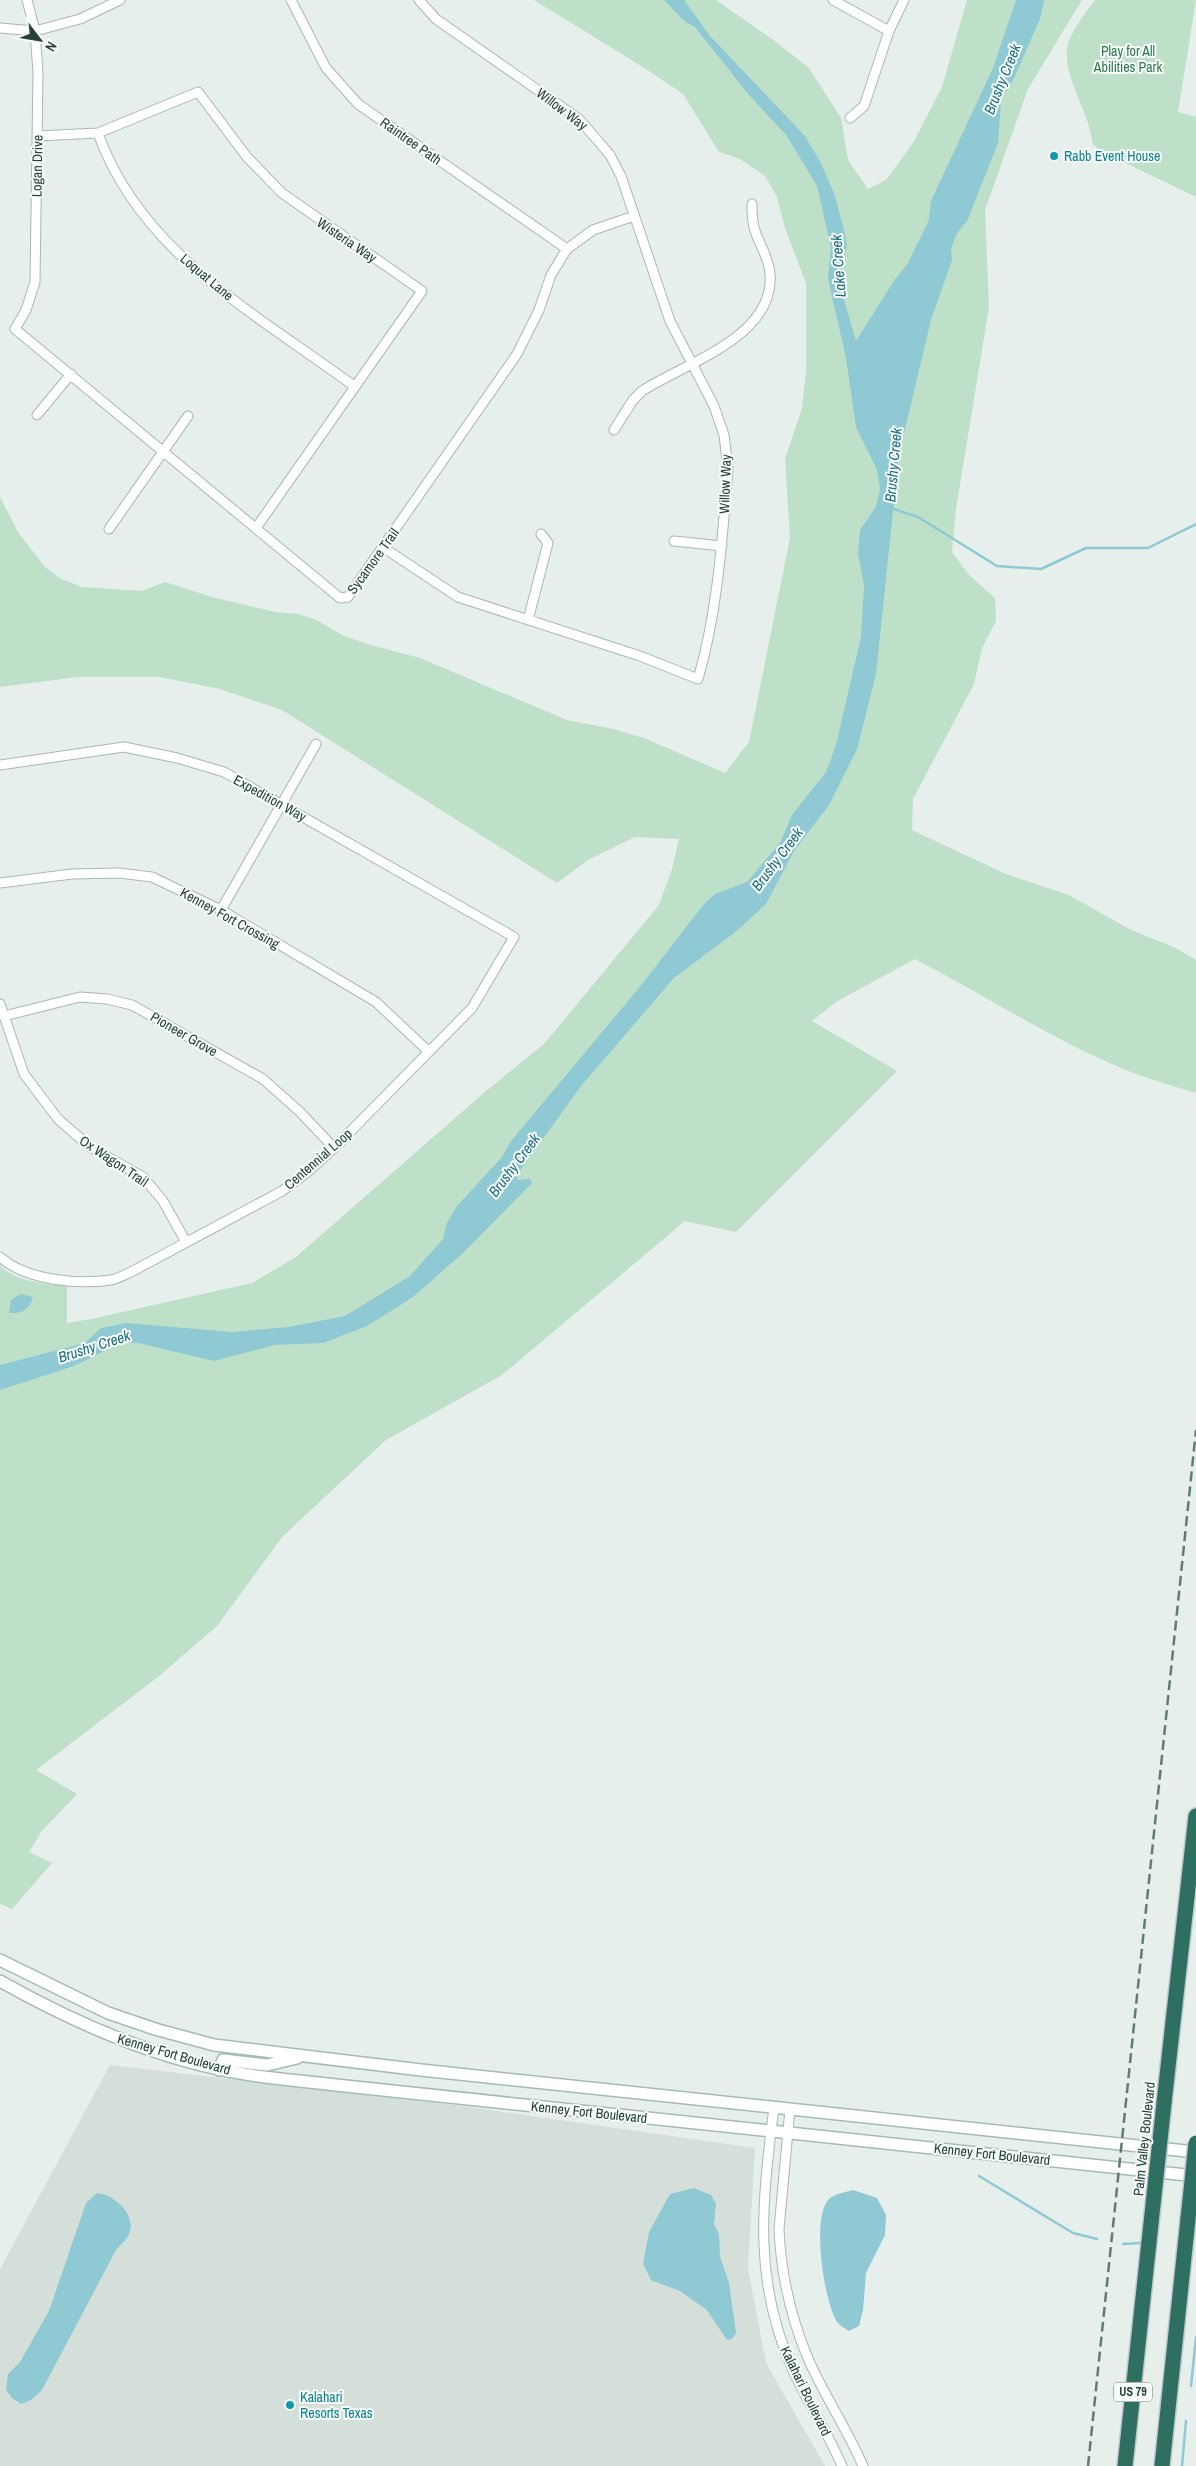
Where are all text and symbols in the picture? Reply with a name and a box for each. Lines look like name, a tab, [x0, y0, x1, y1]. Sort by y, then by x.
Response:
north arrow	[15, 15, 65, 65]
text: N	[41, 39, 61, 55]
water label: Brushy Creek	[978, 40, 1026, 117]
park label: Play for All Abilities Park	[1093, 42, 1162, 76]
street label: Willow Way	[533, 84, 591, 134]
street label: Raintree Path	[377, 113, 445, 169]
street label: Logan Drive	[27, 135, 47, 197]
place label: Rabb Event House	[1064, 147, 1160, 165]
marker: Rabb Event House	[1048, 150, 1060, 162]
street label: Wisteria Way	[314, 213, 381, 267]
water label: Lake Creek	[825, 233, 851, 298]
street label: Loquat Lane	[177, 250, 237, 304]
water label: Brushy Creek	[879, 426, 907, 503]
street label: Willow Way	[715, 454, 735, 514]
street label: Sycamore Trail	[343, 524, 403, 598]
street label: Expedition Way	[230, 771, 310, 826]
water label: Brushy Creek	[746, 822, 808, 895]
street label: Kenney Fort Crossing	[177, 883, 283, 953]
street label: Pioneer Grove	[147, 1008, 221, 1060]
street label: Centennial Loop	[280, 1125, 356, 1193]
water label: Brushy Creek	[483, 1128, 545, 1201]
street label: Ox Wagon Trail	[76, 1131, 152, 1191]
water label: Brushy Creek	[55, 1324, 133, 1367]
street label: Kenney Fort Boulevard	[115, 2029, 233, 2079]
street label: Palm Valley Boulevard	[1129, 2081, 1159, 2197]
street label: Kenney Fort Boulevard	[530, 2097, 648, 2127]
street label: Kenney Fort Boulevard	[933, 2139, 1051, 2169]
street label: Kalahari Boulevard	[777, 2343, 835, 2439]
road number: US 79	[1114, 2382, 1152, 2402]
place label: Kalahari Resorts Texas	[300, 2388, 373, 2422]
marker: Kalahari Resorts Texas	[284, 2399, 296, 2411]

